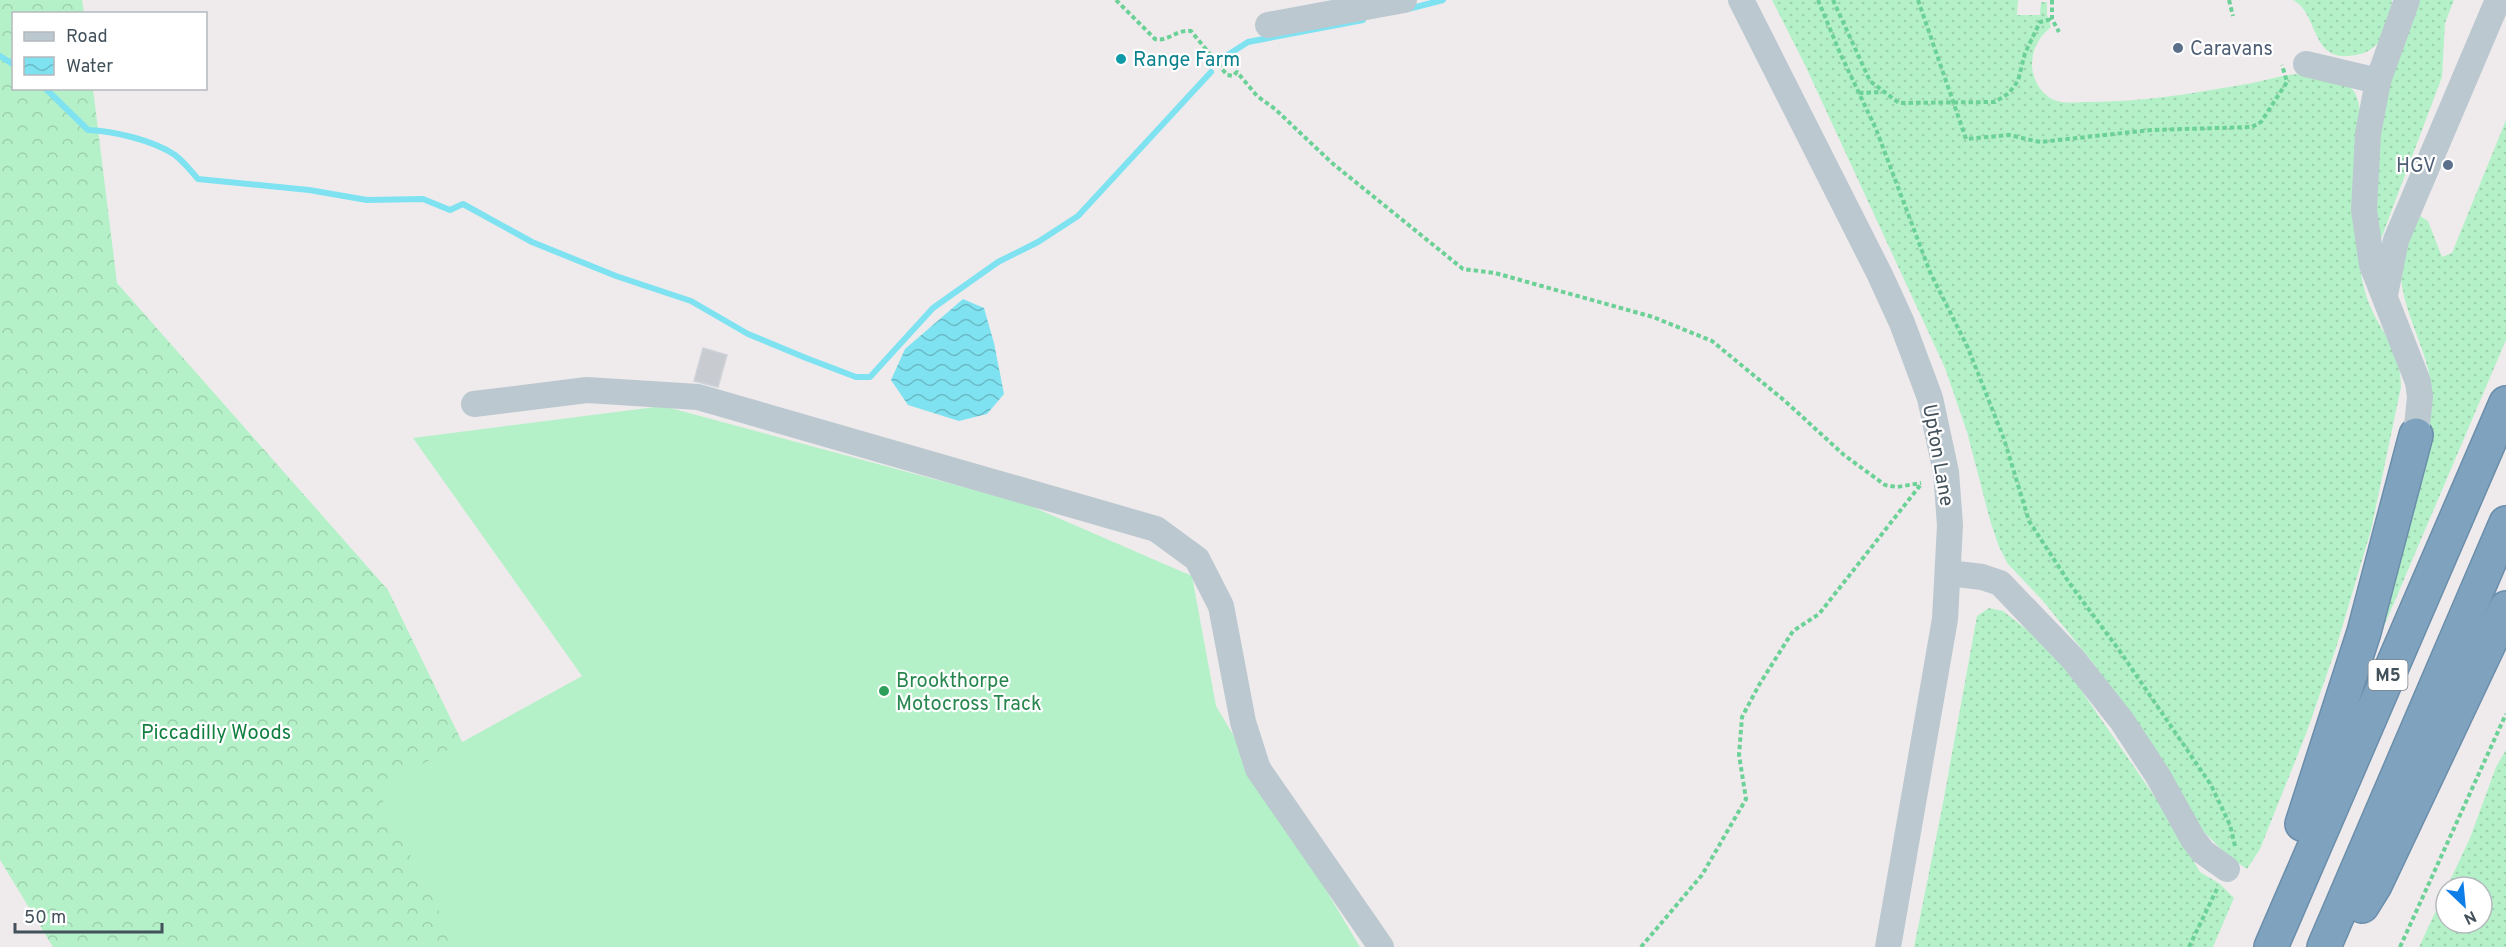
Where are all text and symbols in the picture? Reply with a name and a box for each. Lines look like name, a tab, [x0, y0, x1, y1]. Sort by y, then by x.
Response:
legend	[12, 12, 207, 90]
text: Road	[66, 26, 108, 49]
place label: Caravans	[2190, 37, 2273, 63]
marker: Caravans	[2171, 41, 2185, 55]
place label: Range Farm	[1133, 48, 1240, 74]
marker: Range Farm	[1114, 52, 1128, 66]
text: Water	[66, 56, 113, 79]
place label: HGV	[2396, 154, 2436, 180]
marker: HGV	[2441, 158, 2455, 172]
street label: Upton Lane	[1915, 402, 1959, 509]
road number: M5	[2368, 660, 2408, 690]
place label: Brookthorpe Motocross Track	[896, 669, 1042, 718]
marker: Brookthorpe Motocross Track	[877, 684, 891, 698]
park label: Piccadilly Woods	[141, 721, 291, 747]
north arrow	[2434, 875, 2494, 935]
scale bar	[15, 896, 162, 934]
text: N	[2460, 905, 2479, 928]
text: 50 m	[24, 907, 66, 930]

